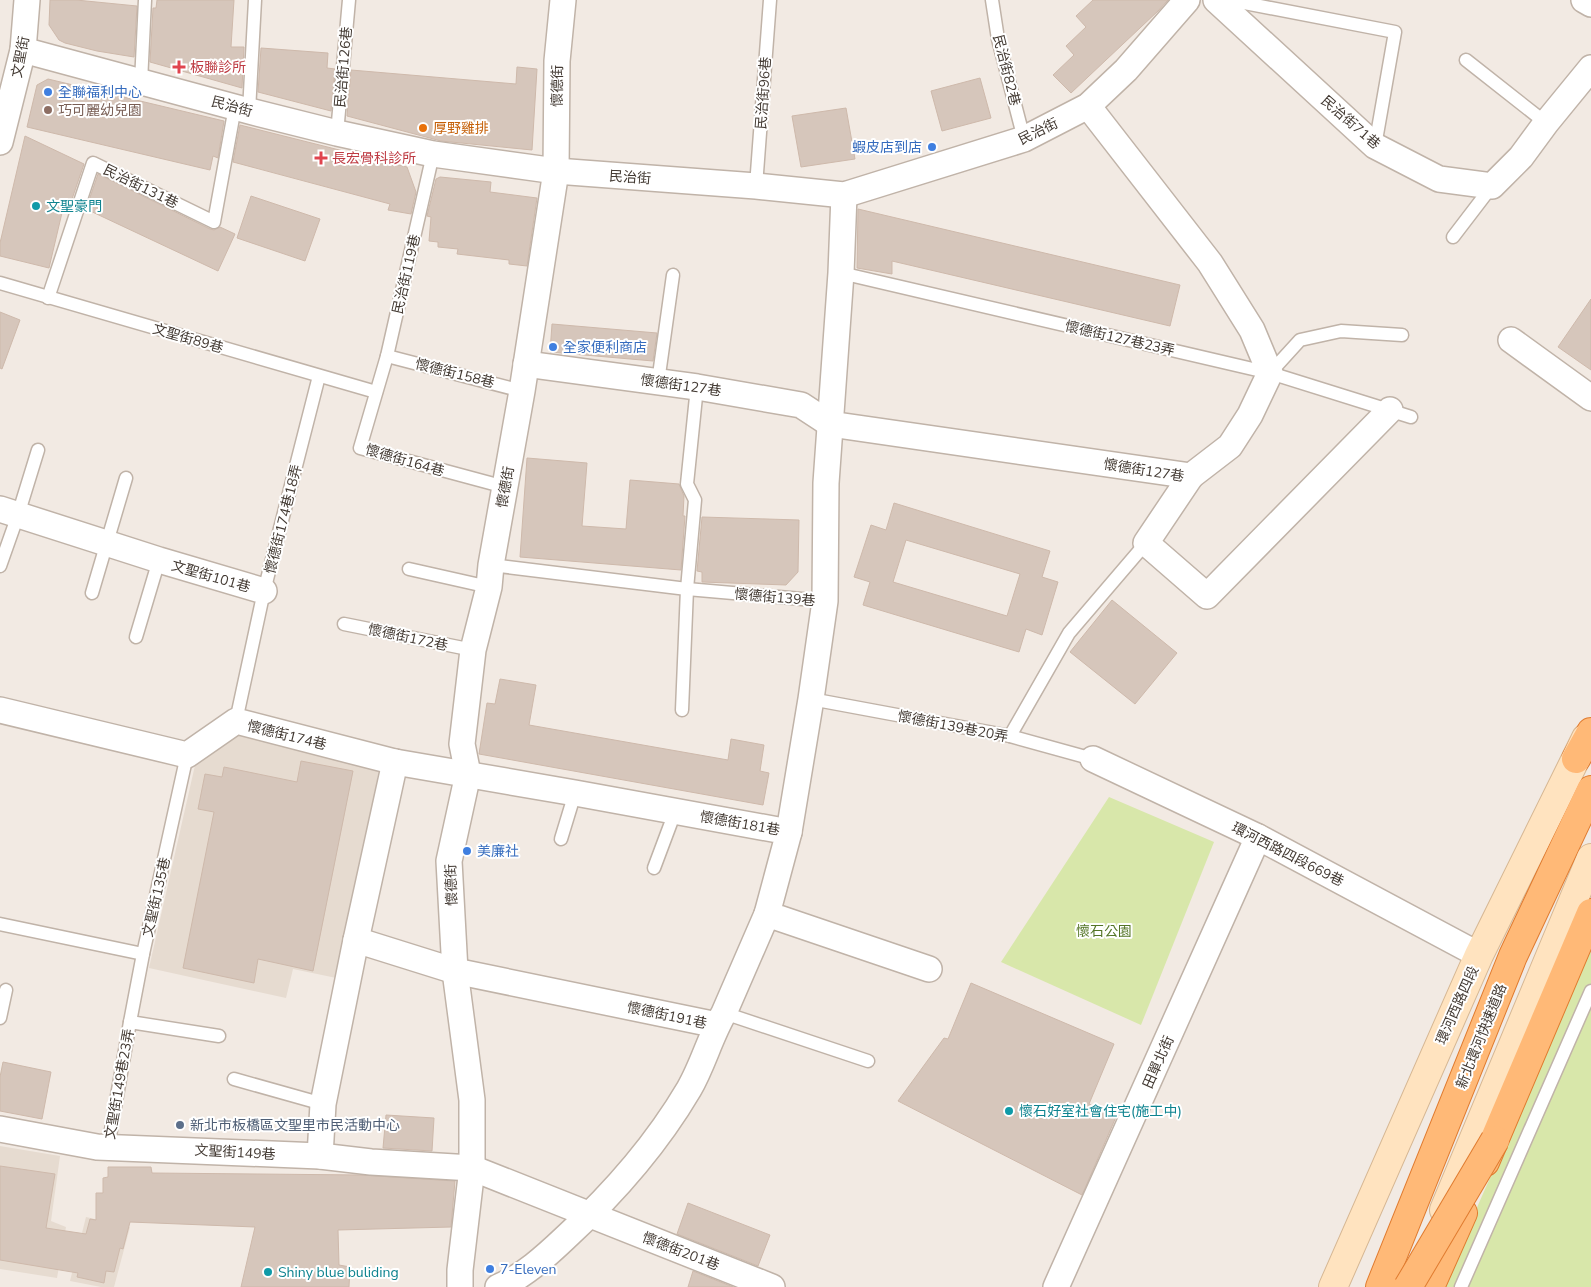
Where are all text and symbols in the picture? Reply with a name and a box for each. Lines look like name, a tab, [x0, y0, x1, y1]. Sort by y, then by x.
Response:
street label: 民治街126巷	[330, 26, 357, 108]
street label: 民治街82巷	[988, 32, 1025, 108]
street label: 文聖街	[7, 35, 34, 80]
street label: 民治街96巷	[751, 56, 776, 130]
place label: 板聯診所	[190, 58, 246, 77]
marker: 板聯診所	[172, 60, 186, 74]
street label: 懷德街	[548, 65, 567, 107]
place label: 全聯福利中心	[58, 83, 142, 102]
marker: 全聯福利中心	[42, 86, 54, 98]
street label: 民治街71巷	[1317, 91, 1384, 153]
street label: 民治街	[209, 92, 255, 121]
place label: 巧可麗幼兒園	[58, 101, 142, 120]
marker: 巧可麗幼兒園	[42, 104, 54, 116]
street label: 民治街	[1015, 114, 1061, 149]
place label: 厚野雞排	[433, 119, 489, 138]
marker: 厚野雞排	[417, 122, 429, 134]
place label: 蝦皮店到店	[852, 138, 922, 157]
marker: 蝦皮店到店	[926, 141, 938, 153]
place label: 長宏骨科診所	[332, 149, 416, 168]
marker: 長宏骨科診所	[314, 151, 328, 165]
street label: 民治街131巷	[100, 160, 181, 213]
street label: 民治街	[608, 167, 652, 188]
place label: 文聖豪門	[46, 197, 102, 216]
marker: 文聖豪門	[30, 200, 42, 212]
street label: 民治街119巷	[388, 232, 425, 316]
street label: 懷德街127巷23弄	[1063, 317, 1177, 360]
street label: 文聖街89巷	[150, 319, 225, 358]
place label: 全家便利商店	[563, 338, 647, 357]
marker: 全家便利商店	[547, 341, 559, 353]
street label: 懷德街158巷	[413, 354, 497, 393]
street label: 懷德街127巷	[639, 370, 722, 401]
street label: 懷德街164巷	[363, 440, 447, 481]
street label: 懷德街127巷	[1102, 455, 1186, 486]
street label: 懷德街174巷18弄	[261, 462, 306, 576]
street label: 懷德街	[492, 465, 518, 509]
street label: 文聖街101巷	[169, 556, 253, 597]
street label: 懷德街139巷	[734, 584, 816, 611]
street label: 懷德街172巷	[366, 620, 450, 655]
street label: 懷德街139巷20弄	[896, 706, 1010, 747]
street label: 懷德街174巷	[245, 716, 329, 755]
street label: 懷德街181巷	[698, 807, 782, 840]
street label: 環河西路四段669巷	[1229, 818, 1347, 891]
place label: 美廉社	[477, 842, 519, 861]
marker: 美廉社	[461, 845, 473, 857]
street label: 文聖街135巷	[138, 855, 175, 939]
street label: 懷德街	[441, 864, 462, 906]
park label: 懷石公園	[1076, 922, 1132, 941]
street label: 環河西路四段	[1432, 963, 1483, 1047]
street label: 新北環河快速道路	[1452, 981, 1511, 1092]
street label: 懷德街191巷	[625, 998, 709, 1033]
street label: 文聖街149巷23弄	[100, 1027, 139, 1141]
street label: 田單北街	[1138, 1033, 1179, 1092]
place label: 懷石好室社會住宅(施工中)	[1019, 1102, 1182, 1121]
marker: 懷石好室社會住宅(施工中)	[1003, 1105, 1015, 1117]
place label: 新北市板橋區文聖里市民活動中心	[190, 1116, 400, 1135]
marker: 新北市板橋區文聖里市民活動中心	[174, 1119, 186, 1131]
street label: 文聖街149巷	[194, 1141, 276, 1164]
street label: 懷德街201巷	[640, 1228, 722, 1275]
place label: 7-Eleven	[500, 1260, 556, 1279]
place label: Shiny blue buliding	[278, 1263, 399, 1282]
marker: 7-Eleven	[484, 1263, 496, 1275]
marker: Shiny blue buliding	[262, 1266, 274, 1278]

